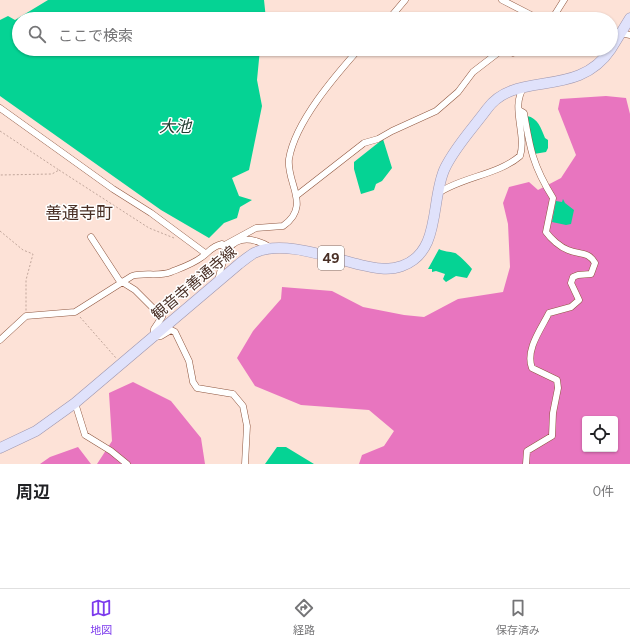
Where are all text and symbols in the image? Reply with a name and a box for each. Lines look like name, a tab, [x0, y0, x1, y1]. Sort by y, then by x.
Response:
search box	[12, 12, 618, 56]
icon: search	[26, 23, 48, 45]
text: ここで検索	[58, 27, 133, 45]
water label: 大池	[159, 117, 193, 136]
district label: 善通寺町	[45, 203, 113, 223]
street label: 観音寺善通寺線	[148, 242, 240, 324]
road number: 49	[318, 246, 344, 270]
map controls	[582, 416, 618, 452]
button: locate	[582, 416, 618, 452]
text: 周辺	[16, 482, 50, 502]
text: 0件	[593, 484, 614, 499]
tab: 地図	[90, 597, 112, 637]
tab: 経路	[293, 597, 315, 637]
tab: 保存済み	[496, 597, 540, 637]

